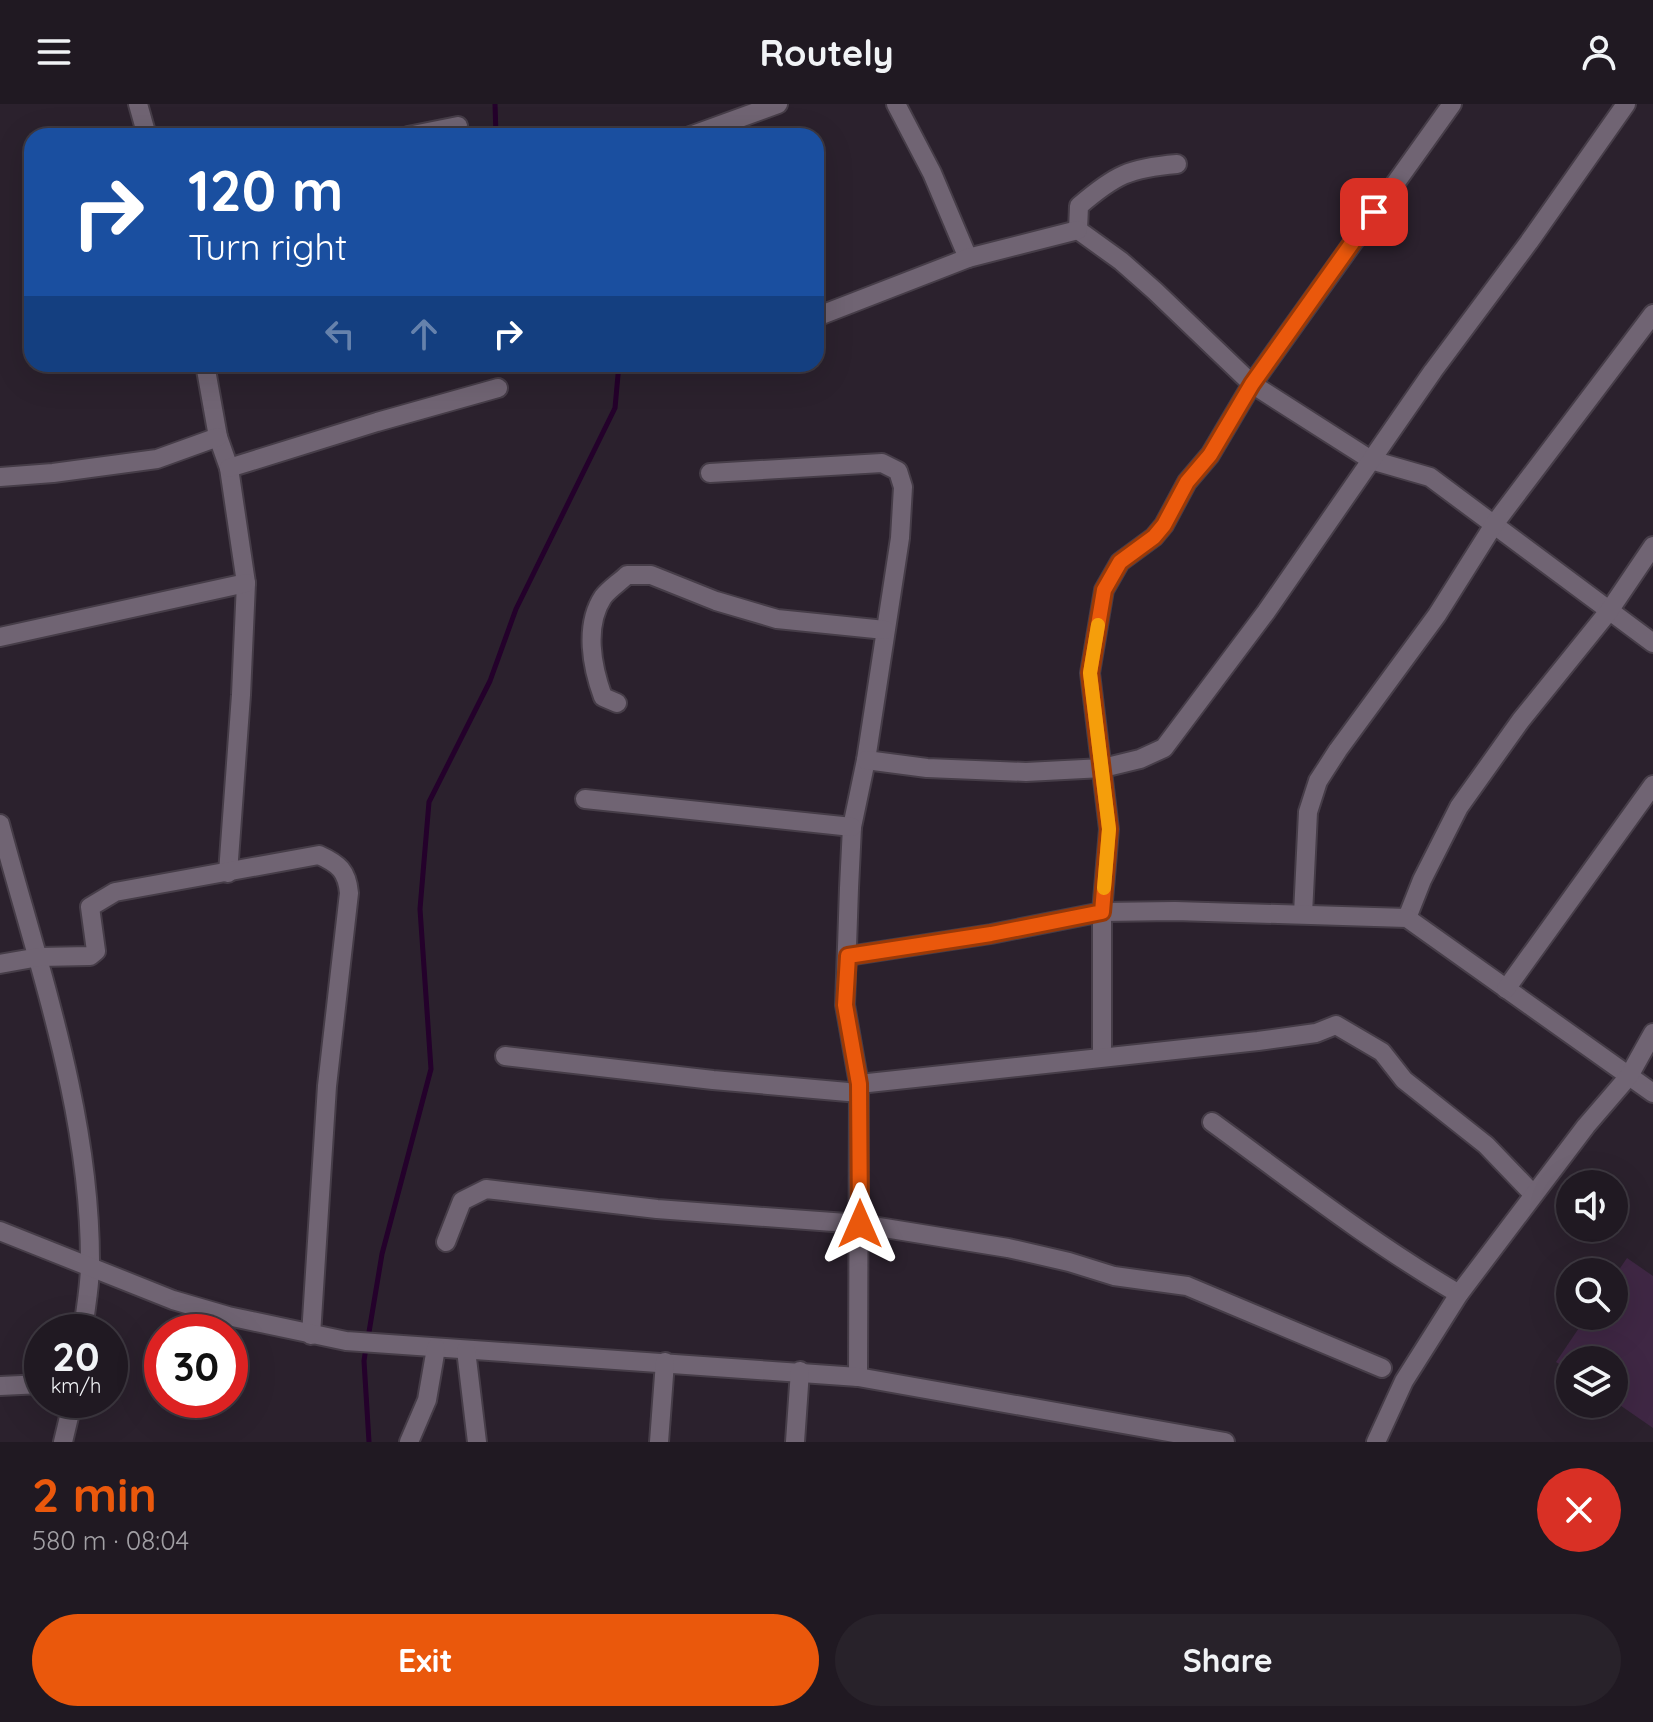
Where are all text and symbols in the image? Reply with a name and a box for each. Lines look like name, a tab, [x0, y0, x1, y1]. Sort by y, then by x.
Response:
icon: menu	[32, 30, 76, 74]
text: Routely	[759, 30, 894, 75]
icon: person	[1577, 30, 1621, 74]
text: 120 m	[188, 155, 343, 225]
icon: right	[56, 160, 160, 264]
pin	[1340, 178, 1408, 246]
icon: arrive	[1352, 190, 1396, 234]
text: Turn right	[188, 224, 347, 269]
icon: left	[318, 312, 362, 356]
icon: ahead	[402, 312, 446, 356]
icon: right	[486, 312, 530, 356]
map controls	[1556, 1170, 1628, 1418]
button: sound	[1556, 1170, 1628, 1242]
position arrow	[818, 1182, 902, 1266]
button: search	[1556, 1258, 1628, 1330]
speed limit sign: 30	[144, 1314, 248, 1418]
text: 20	[52, 1331, 100, 1381]
button: layers	[1556, 1346, 1628, 1418]
text: km/h	[51, 1373, 101, 1398]
text: 2 min	[32, 1464, 157, 1524]
button: close	[1537, 1468, 1621, 1552]
text: 580 m · 08:04	[32, 1524, 189, 1557]
button: Exit	[32, 1614, 819, 1706]
button: Share	[835, 1614, 1621, 1706]

